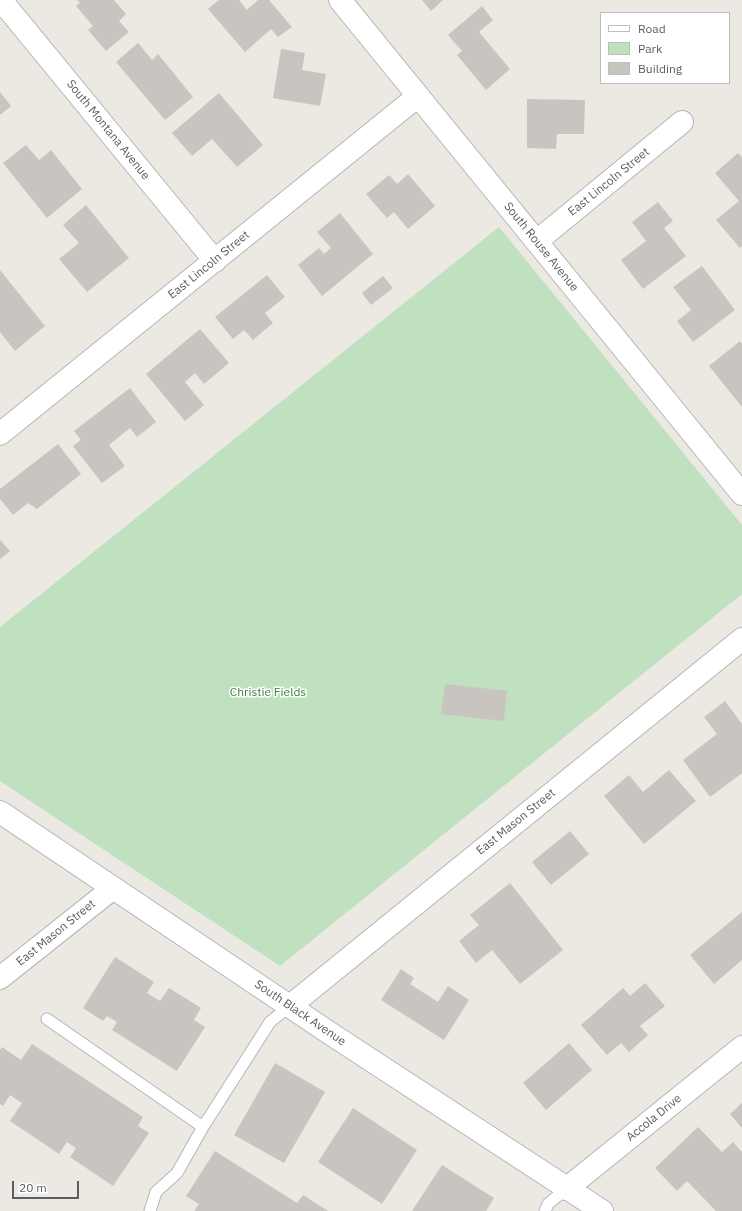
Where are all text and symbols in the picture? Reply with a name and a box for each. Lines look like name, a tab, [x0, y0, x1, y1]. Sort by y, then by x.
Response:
legend	[600, 12, 730, 84]
text: Road	[638, 21, 666, 36]
text: Park	[638, 41, 662, 56]
text: Building	[638, 61, 682, 76]
street label: South Montana Avenue	[63, 77, 153, 183]
street label: East Lincoln Street	[565, 145, 653, 219]
street label: South Rouse Avenue	[501, 199, 581, 295]
street label: East Lincoln Street	[165, 228, 253, 302]
park label: Christie Fields	[230, 686, 306, 700]
street label: East Mason Street	[474, 786, 558, 858]
street label: East Mason Street	[14, 897, 98, 969]
street label: South Black Avenue	[252, 977, 348, 1049]
street label: Accola Drive	[624, 1091, 684, 1145]
scale bar	[14, 1173, 81, 1199]
text: 20 m	[19, 1180, 47, 1195]

